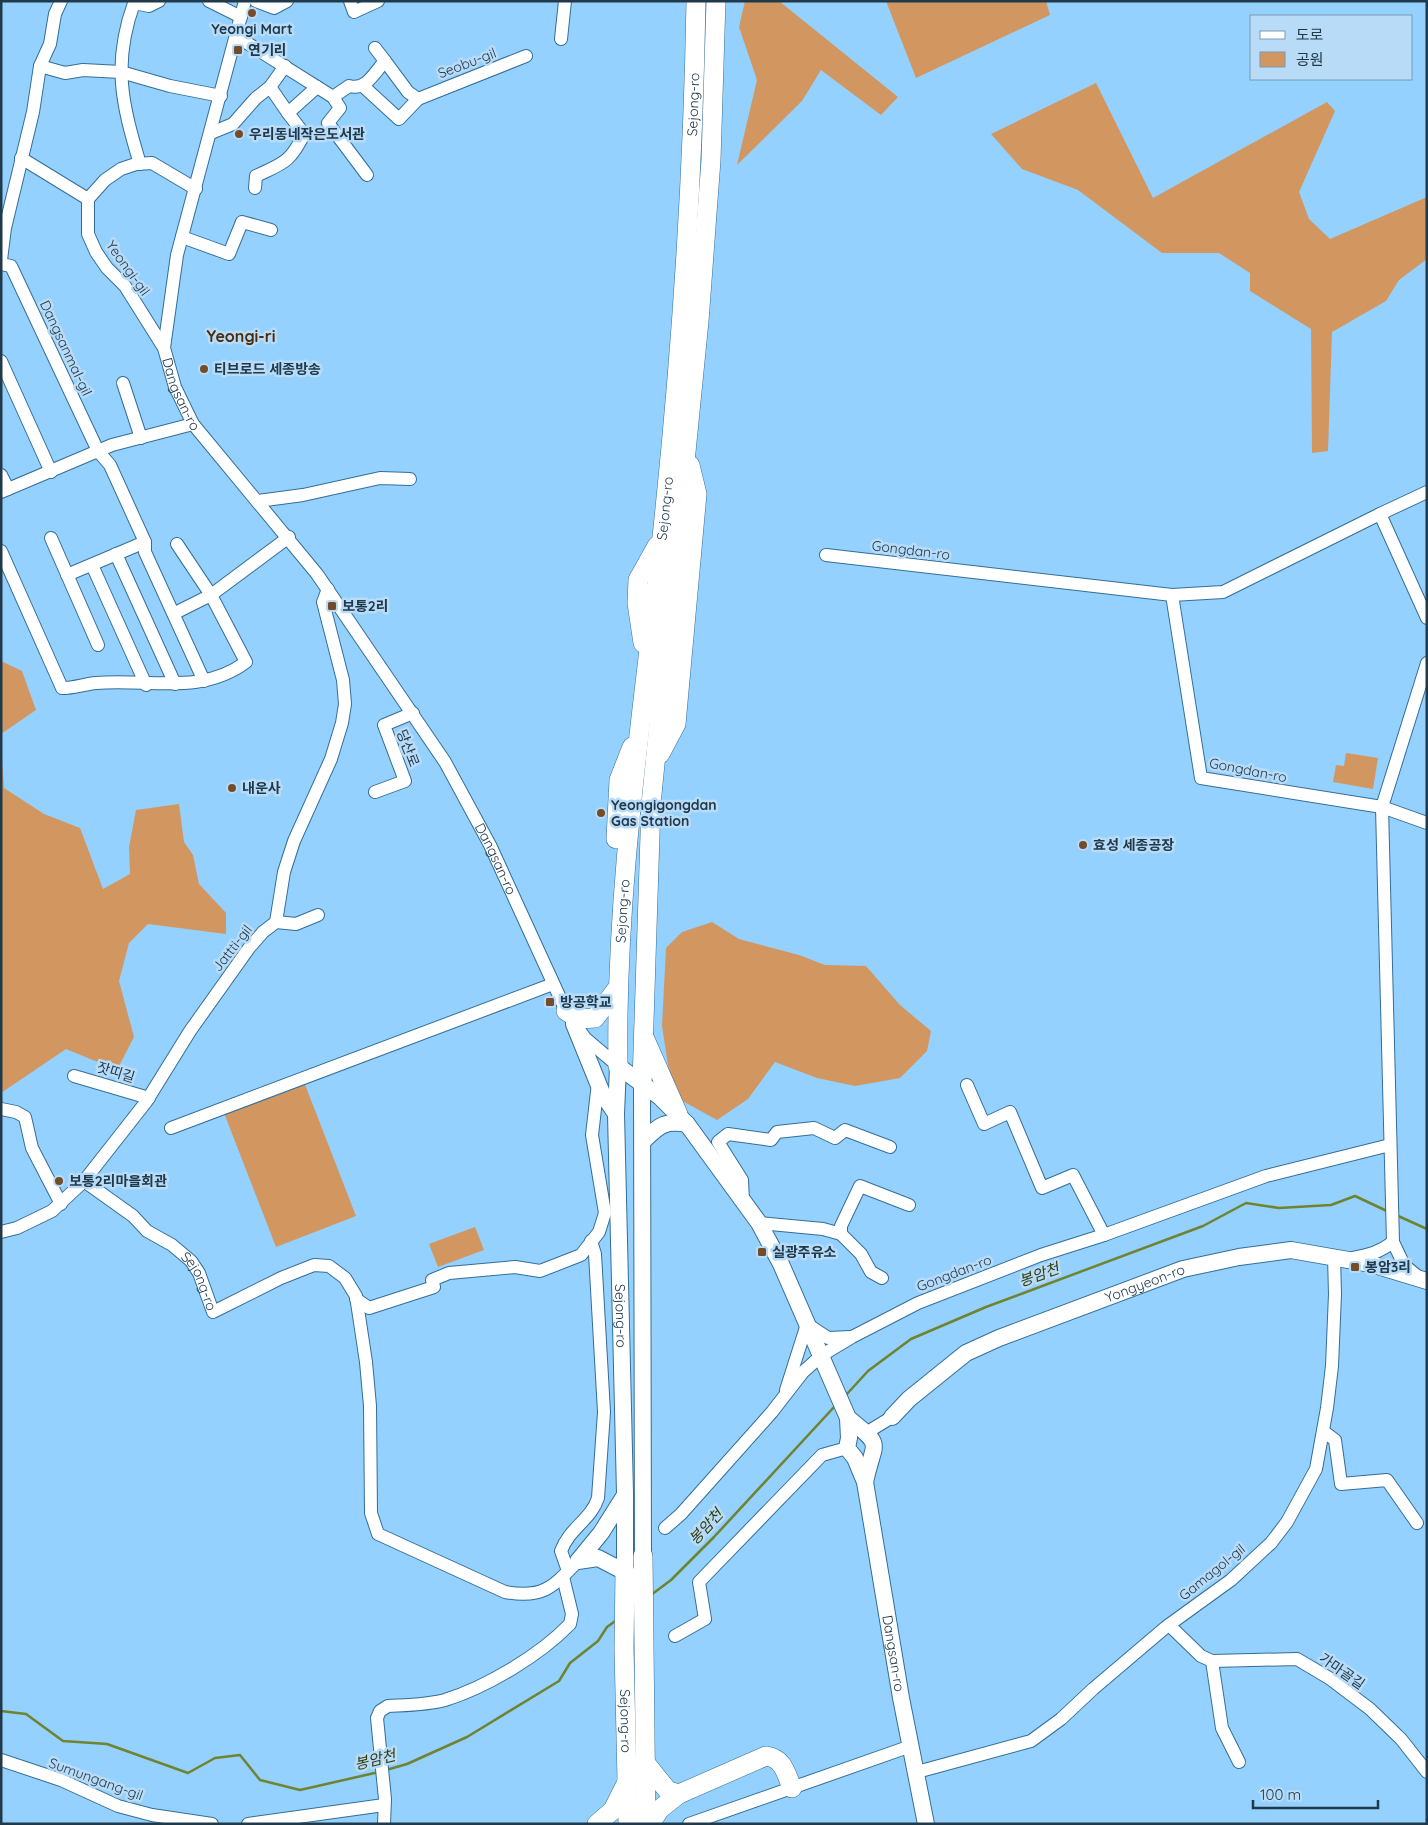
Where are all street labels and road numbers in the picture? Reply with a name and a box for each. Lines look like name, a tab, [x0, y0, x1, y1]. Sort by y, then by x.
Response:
street label: Seobu-gil	[435, 44, 499, 82]
street label: Sejong-ro	[683, 72, 703, 137]
street label: Yeongi-gil	[102, 237, 154, 299]
street label: Dangsanmal-gil	[36, 297, 96, 399]
street label: Dangsan-ro	[158, 356, 204, 435]
street label: Sejong-ro	[653, 476, 677, 541]
street label: Gongdan-ro	[871, 536, 951, 564]
street label: 당산로	[393, 727, 423, 769]
street label: Gongdan-ro	[1208, 754, 1288, 786]
street label: Dangsan-ro	[471, 820, 521, 898]
street label: Sejong-ro	[611, 879, 634, 943]
street label: Jattti-gil	[208, 921, 256, 975]
street label: 잣띠길	[95, 1058, 137, 1086]
street label: Sejong-ro	[177, 1248, 221, 1313]
street label: Gongdan-ro	[914, 1250, 994, 1296]
street label: Yongyeon-ro	[1102, 1260, 1187, 1306]
street label: Sejong-ro	[611, 1284, 631, 1348]
street label: Gamagol-gil	[1175, 1540, 1249, 1604]
street label: Dangsan-ro	[878, 1614, 909, 1693]
street label: 가마골길	[1316, 1649, 1368, 1693]
street label: Sejong-ro	[616, 1689, 635, 1753]
street label: Sumungang-gil	[46, 1754, 146, 1804]

